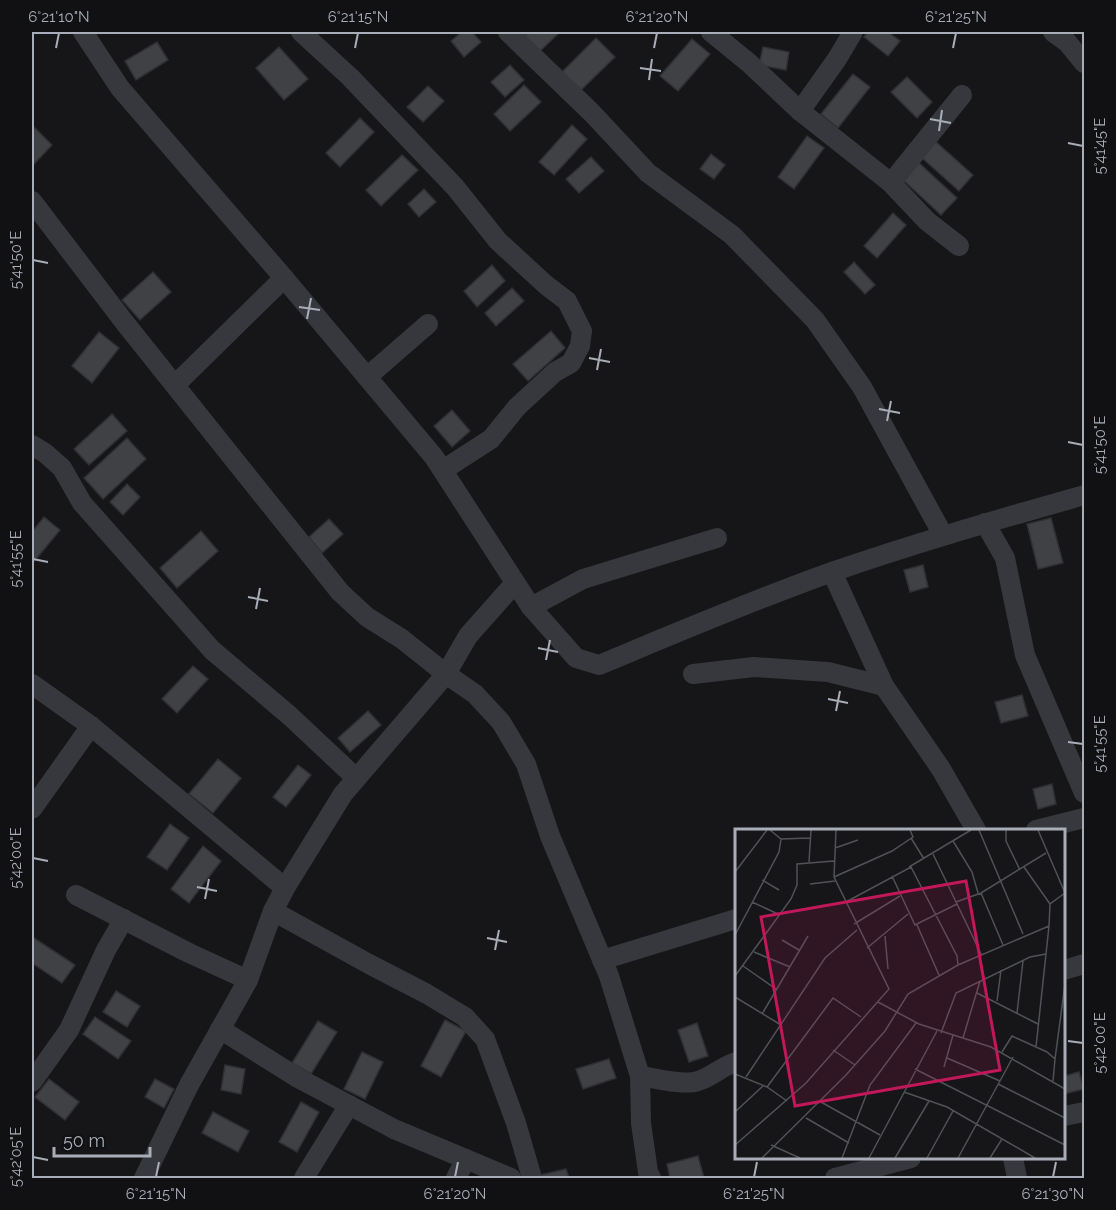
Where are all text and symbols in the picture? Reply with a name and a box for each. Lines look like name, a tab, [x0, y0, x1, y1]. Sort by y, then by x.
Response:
text: 6°21'10"N	[28, 8, 90, 26]
text: 6°21'15"N	[328, 8, 388, 26]
text: 6°21'20"N	[626, 8, 688, 26]
text: 6°21'25"N	[925, 8, 987, 26]
text: 5°41'45"E	[1091, 118, 1109, 174]
text: 5°41'50"E	[7, 231, 25, 289]
text: 5°41'50"E	[1091, 416, 1109, 474]
text: 5°41'55"E	[7, 530, 25, 588]
text: 5°41'55"E	[1091, 715, 1109, 773]
text: 5°42'00"E	[7, 827, 25, 889]
inset map	[735, 829, 1065, 1159]
text: 5°42'00"E	[1091, 1012, 1109, 1074]
scale bar	[54, 1120, 150, 1158]
text: 5°42'05"E	[7, 1127, 25, 1187]
text: 50 m	[63, 1130, 105, 1151]
text: 6°21'15"N	[126, 1185, 186, 1203]
text: 6°21'20"N	[424, 1185, 486, 1203]
text: 6°21'25"N	[723, 1185, 785, 1203]
text: 6°21'30"N	[1022, 1185, 1084, 1203]

